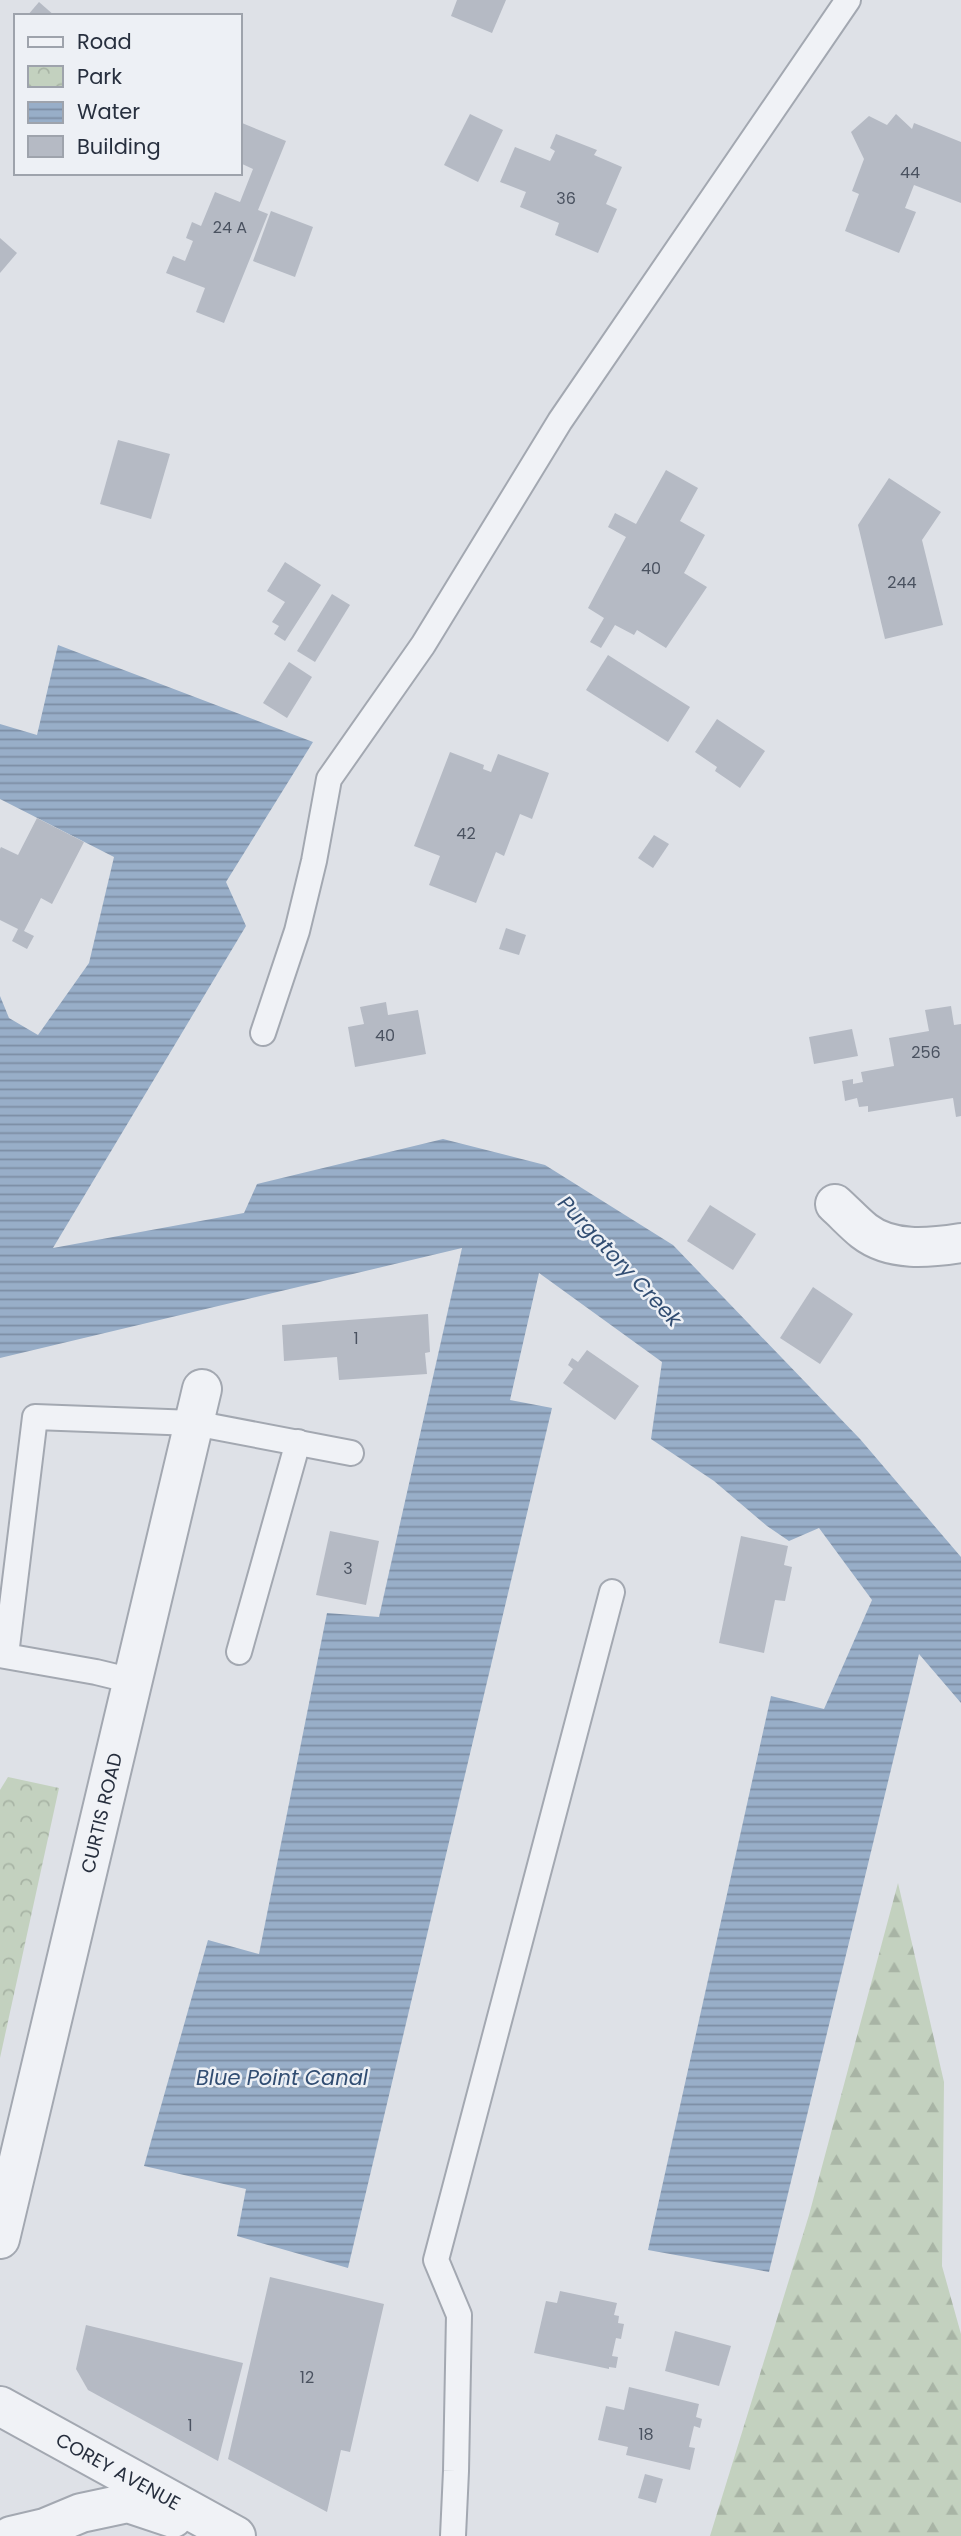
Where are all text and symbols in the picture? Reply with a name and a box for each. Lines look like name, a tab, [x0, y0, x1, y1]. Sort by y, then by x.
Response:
legend	[14, 14, 242, 175]
text: Road	[77, 27, 132, 56]
text: Park	[77, 62, 122, 91]
text: Water	[77, 97, 140, 126]
text: Building	[77, 132, 161, 161]
house number: 44	[900, 161, 920, 184]
house number: 36	[556, 187, 576, 210]
house number: 24 A	[213, 216, 247, 239]
house number: 40	[641, 557, 661, 580]
house number: 244	[887, 571, 917, 594]
house number: 42	[456, 822, 476, 845]
house number: 40	[375, 1024, 395, 1047]
house number: 256	[911, 1041, 941, 1064]
water label: Purgatory Creek	[552, 1189, 689, 1334]
house number: 1	[353, 1327, 359, 1350]
house number: 3	[343, 1557, 353, 1580]
street label: CURTIS ROAD	[74, 1750, 129, 1876]
water label: Blue Point Canal	[196, 2063, 369, 2092]
house number: 12	[300, 2366, 314, 2389]
house number: 1	[187, 2414, 193, 2437]
house number: 18	[638, 2423, 654, 2446]
street label: COREY AVENUE	[51, 2426, 185, 2516]

